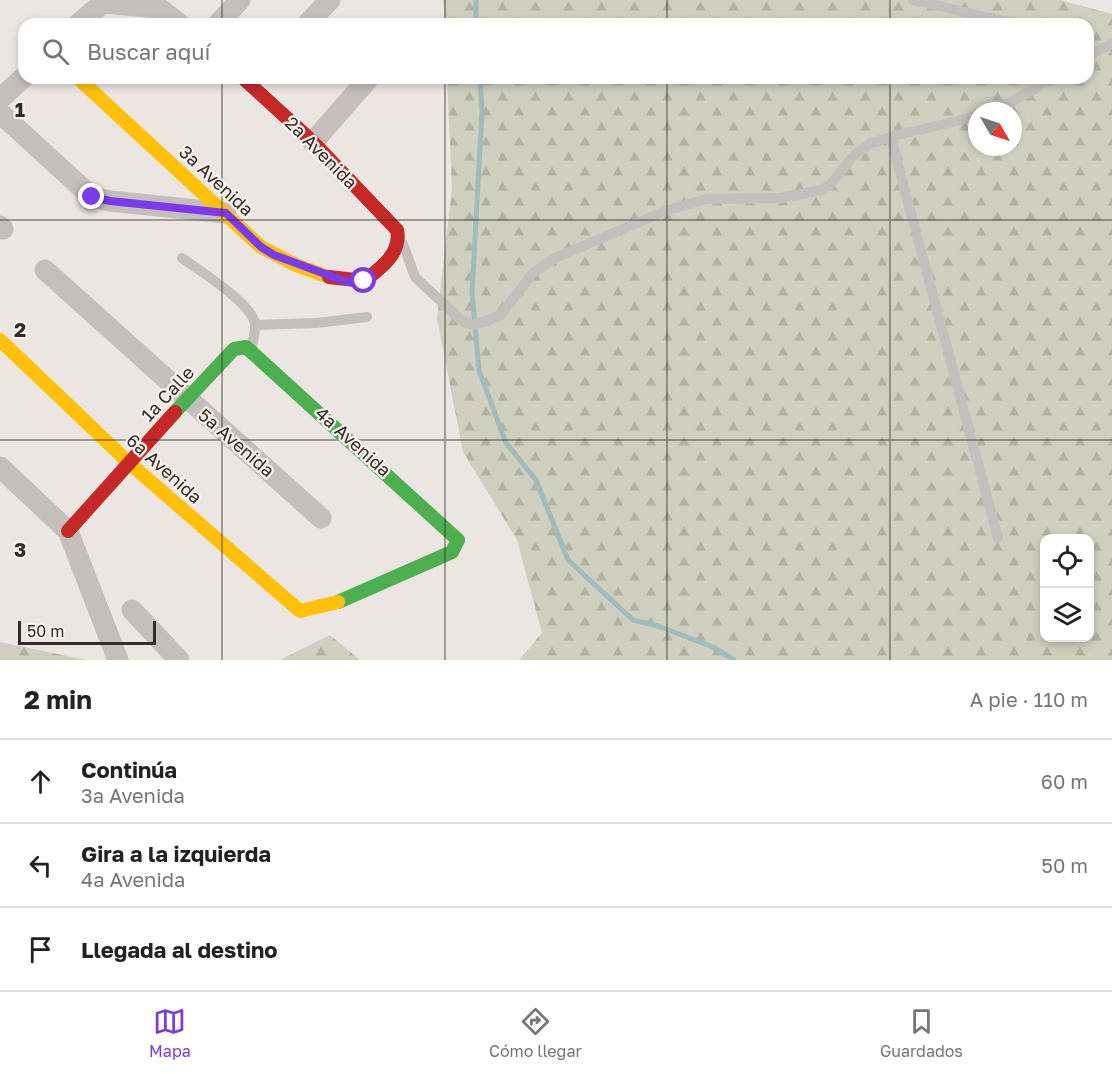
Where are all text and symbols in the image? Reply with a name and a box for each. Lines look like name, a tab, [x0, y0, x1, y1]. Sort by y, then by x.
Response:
search box	[18, 18, 1094, 84]
icon: search	[39, 35, 72, 68]
text: Buscar aquí	[87, 38, 210, 65]
text: 1	[15, 97, 25, 121]
north arrow	[968, 102, 1022, 156]
street label: 2a Avenida	[281, 111, 363, 193]
street label: 3a Avenida	[175, 140, 258, 220]
route end	[78, 183, 104, 209]
route start	[350, 267, 376, 293]
text: 2	[14, 317, 26, 341]
street label: 1a Calle	[136, 361, 198, 426]
street label: 4a Avenida	[311, 402, 396, 481]
street label: 5a Avenida	[194, 403, 279, 481]
street label: 6a Avenida	[122, 429, 207, 508]
map controls	[1040, 534, 1094, 642]
button: locate	[1040, 534, 1094, 588]
text: 3	[14, 537, 26, 561]
button: layers	[1040, 588, 1094, 642]
scale bar	[18, 618, 156, 646]
text: 50 m	[27, 621, 64, 641]
text: 2 min	[24, 684, 92, 715]
text: A pie · 110 m	[970, 687, 1088, 711]
text: Continúa	[81, 756, 177, 783]
icon: ahead	[24, 765, 57, 798]
text: 60 m	[1041, 769, 1088, 793]
text: 3a Avenida	[81, 783, 185, 807]
text: Gira a la izquierda	[81, 840, 271, 867]
icon: left	[24, 849, 57, 882]
text: 50 m	[1041, 853, 1088, 877]
text: 4a Avenida	[81, 867, 185, 891]
icon: arrive	[24, 933, 57, 966]
text: Llegada al destino	[81, 936, 278, 963]
tab: Mapa	[149, 1005, 191, 1061]
tab: Cómo llegar	[489, 1005, 582, 1061]
tab: Guardados	[880, 1005, 963, 1061]

